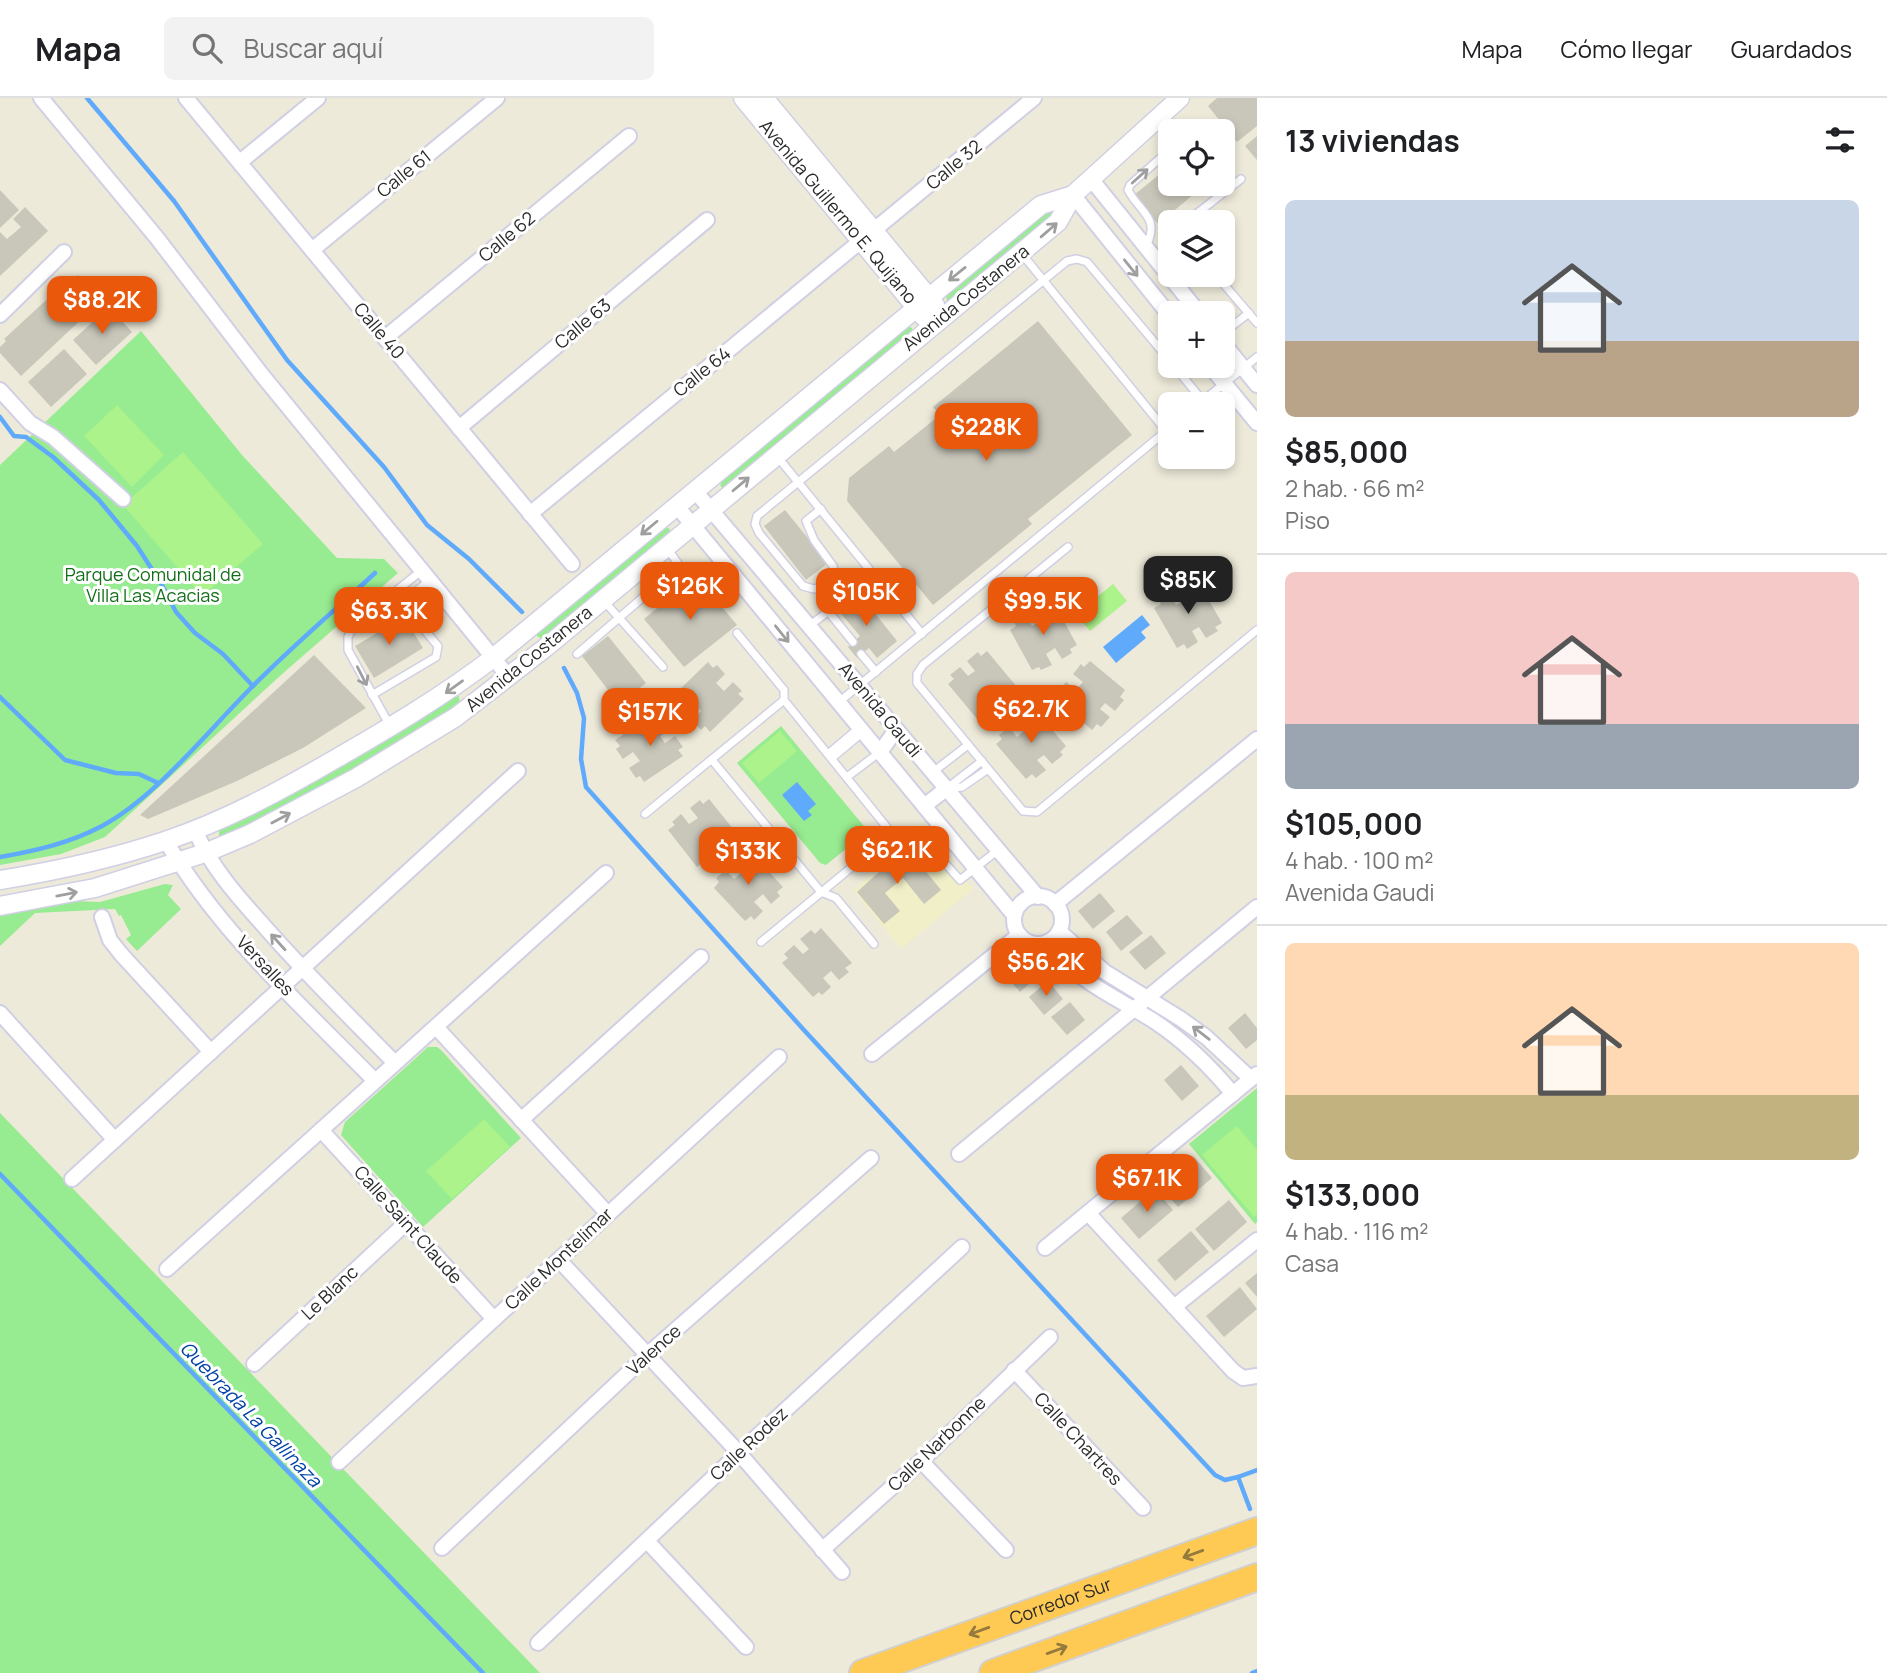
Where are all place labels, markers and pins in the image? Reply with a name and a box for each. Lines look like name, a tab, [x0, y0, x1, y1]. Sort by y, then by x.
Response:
pin: $88.2K	[45, 276, 159, 336]
pin: $228K	[937, 404, 1035, 463]
pin: $85K	[1147, 556, 1229, 616]
pin: $126K	[641, 562, 739, 622]
pin: $105K	[817, 568, 915, 628]
pin: $99.5K	[986, 578, 1100, 637]
pin: $63.3K	[332, 588, 446, 647]
pin: $62.7K	[974, 686, 1088, 745]
pin: $157K	[601, 688, 699, 748]
pin: $62.1K	[840, 826, 954, 886]
pin: $133K	[699, 828, 797, 887]
pin: $56.2K	[989, 939, 1103, 998]
pin: $67.1K	[1090, 1154, 1204, 1214]

